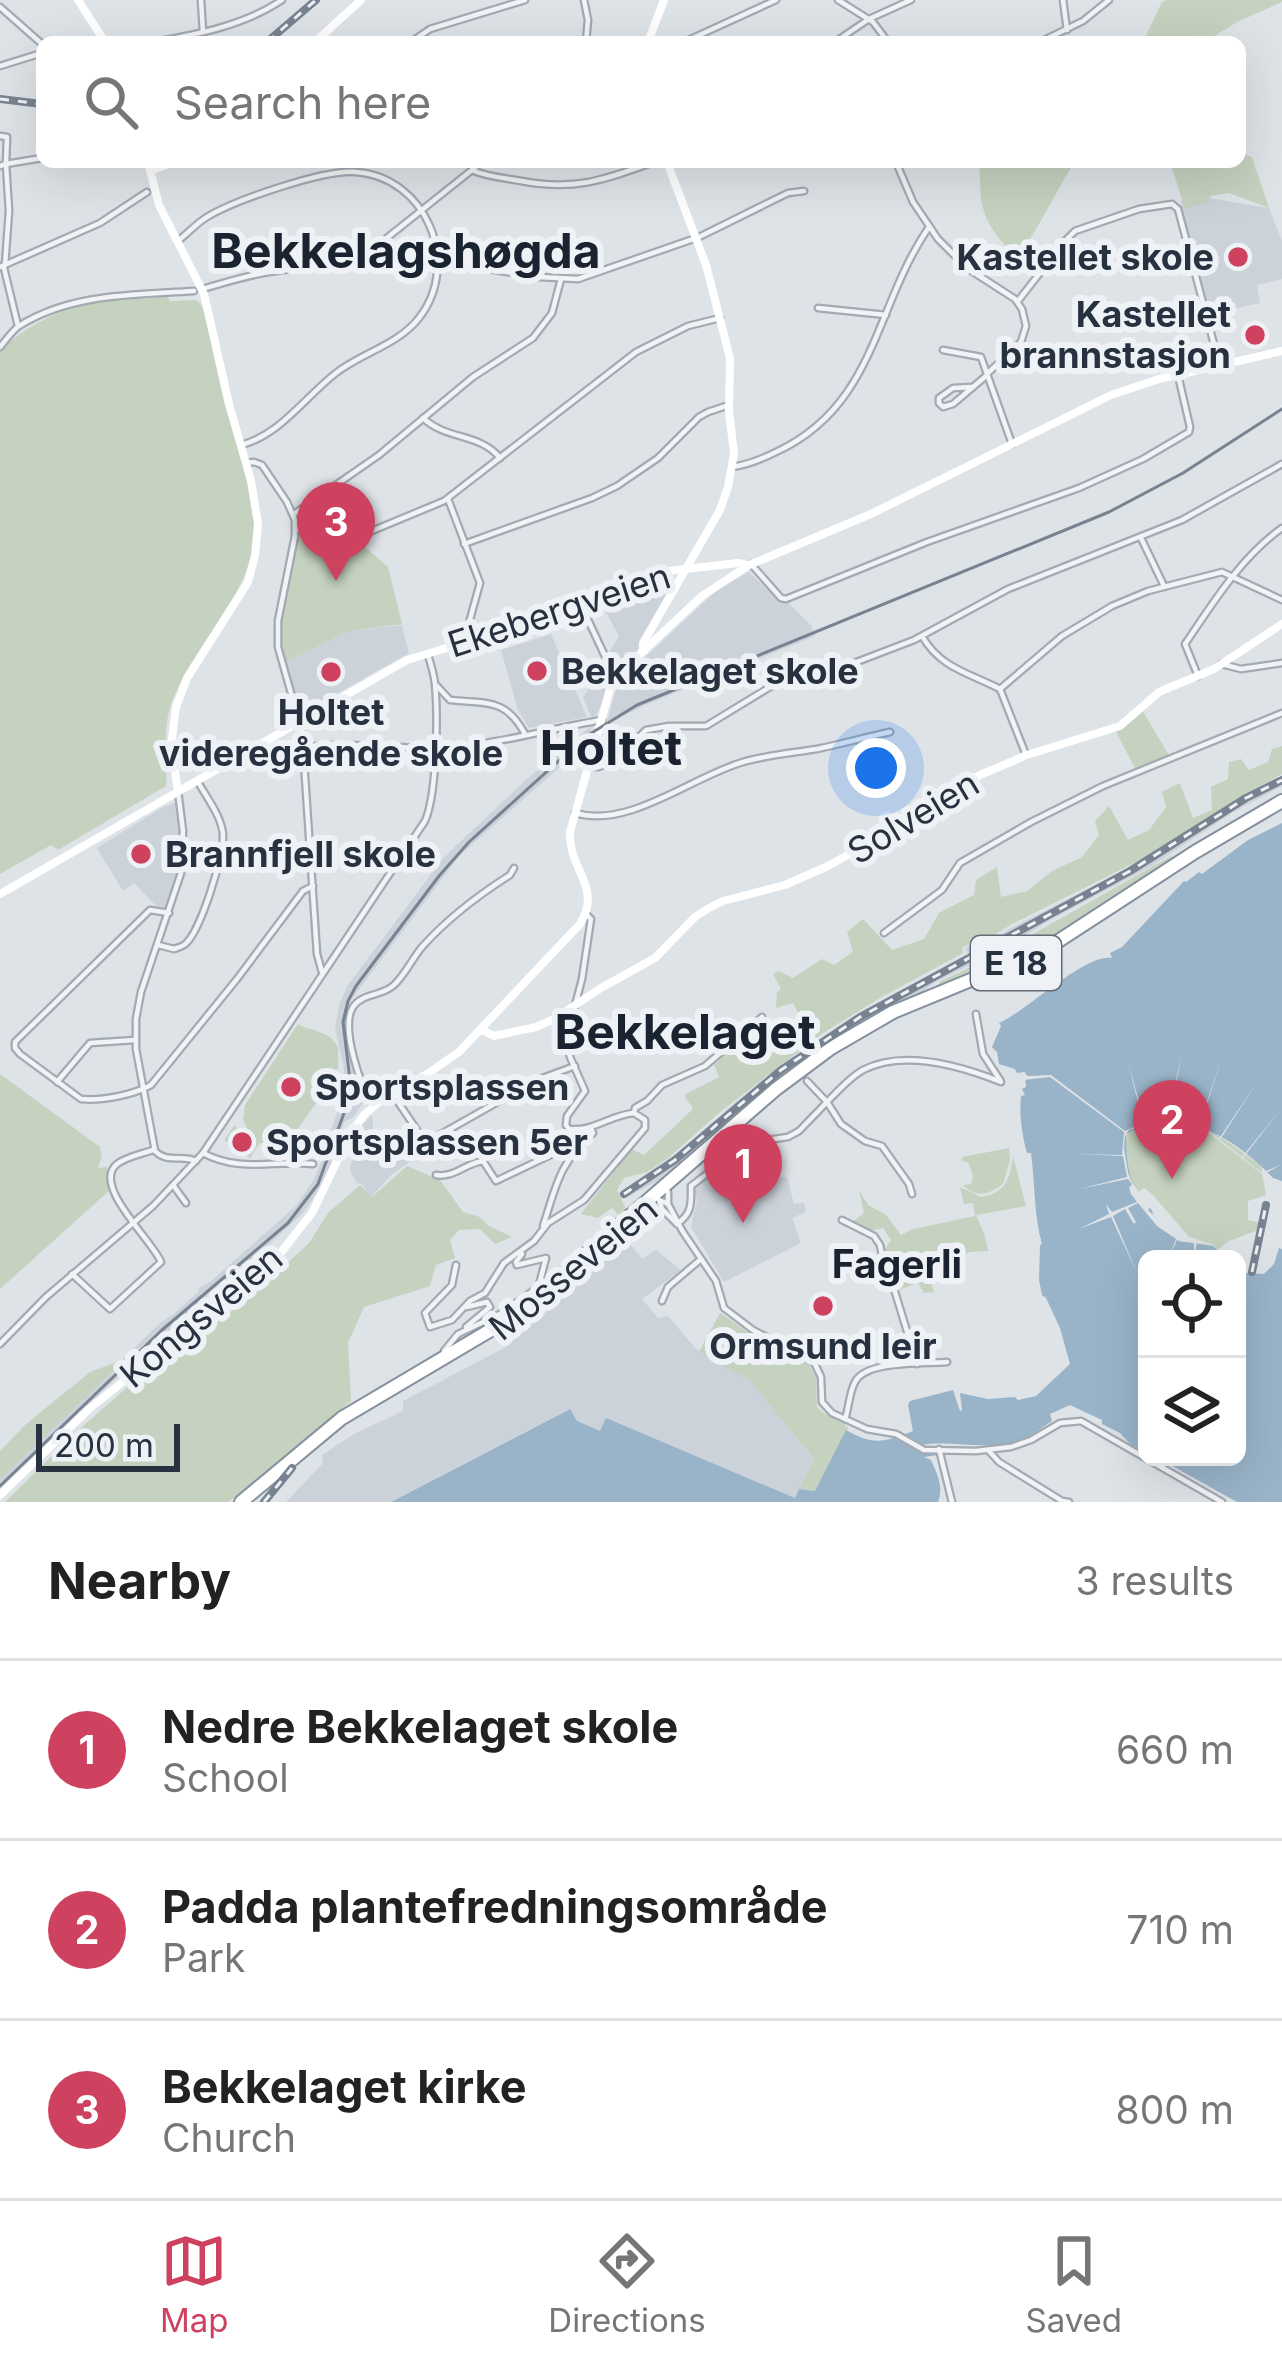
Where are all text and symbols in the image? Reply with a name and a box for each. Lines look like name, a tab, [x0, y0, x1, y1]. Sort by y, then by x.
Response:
search box	[36, 36, 1246, 168]
icon: search	[78, 69, 144, 135]
text: Search here	[174, 75, 431, 130]
district label: Bekkelagshøgda	[211, 221, 601, 280]
place label: Kastellet skole	[957, 235, 1214, 279]
marker: Kastellet skole	[1225, 244, 1251, 270]
place label: Kastellet brannstasjon	[1000, 292, 1231, 377]
marker: Kastellet brannstasjon	[1242, 322, 1268, 348]
pin: 3	[297, 482, 375, 581]
street label: Ekebergveien	[442, 553, 676, 667]
place label: Bekkelaget skole	[561, 649, 859, 693]
marker: Bekkelaget skole	[524, 658, 550, 684]
marker: Holtet videregående skole	[318, 659, 344, 685]
place label: Holtet videregående skole	[159, 690, 503, 775]
district label: Holtet	[540, 718, 682, 777]
your location	[846, 738, 906, 798]
street label: Solveien	[839, 761, 987, 873]
place label: Brannfjell skole	[165, 832, 436, 876]
marker: Brannfjell skole	[128, 841, 154, 867]
road number: E 18	[971, 936, 1061, 990]
district label: Bekkelaget	[555, 1002, 815, 1061]
place label: Sportsplassen	[315, 1065, 569, 1109]
marker: Sportsplassen	[278, 1074, 304, 1100]
pin: 2	[1133, 1080, 1211, 1179]
place label: Sportsplassen 5er	[266, 1120, 588, 1164]
pin: 1	[704, 1124, 782, 1223]
marker: Sportsplassen 5er	[229, 1129, 255, 1155]
street label: Mosseveien	[480, 1187, 666, 1349]
street label: Kongsveien	[111, 1235, 291, 1397]
district label: Fagerli	[832, 1240, 962, 1287]
map controls	[1138, 1250, 1246, 1466]
button: locate	[1138, 1250, 1246, 1358]
marker: Ormsund leir	[810, 1293, 836, 1319]
place label: Ormsund leir	[709, 1324, 937, 1368]
button: layers	[1138, 1358, 1246, 1466]
scale bar	[36, 1418, 180, 1471]
text: 200 m	[54, 1425, 154, 1465]
text: Nearby	[48, 1550, 231, 1611]
text: 3 results	[1076, 1557, 1234, 1604]
text: Nedre Bekkelaget skole	[162, 1699, 678, 1754]
text: 1	[79, 1726, 95, 1773]
text: 660 m	[1116, 1726, 1234, 1773]
text: School	[162, 1754, 289, 1801]
text: Padda plantefredningsområde	[162, 1879, 828, 1934]
text: 2	[75, 1906, 99, 1953]
text: 710 m	[1126, 1906, 1234, 1953]
text: Park	[162, 1934, 246, 1981]
text: Bekkelaget kirke	[162, 2059, 527, 2114]
text: 3	[74, 2086, 100, 2133]
text: 800 m	[1116, 2086, 1234, 2133]
text: Church	[162, 2114, 296, 2161]
tab: Map	[160, 2228, 228, 2340]
tab: Directions	[548, 2228, 706, 2340]
tab: Saved	[1025, 2228, 1122, 2340]

